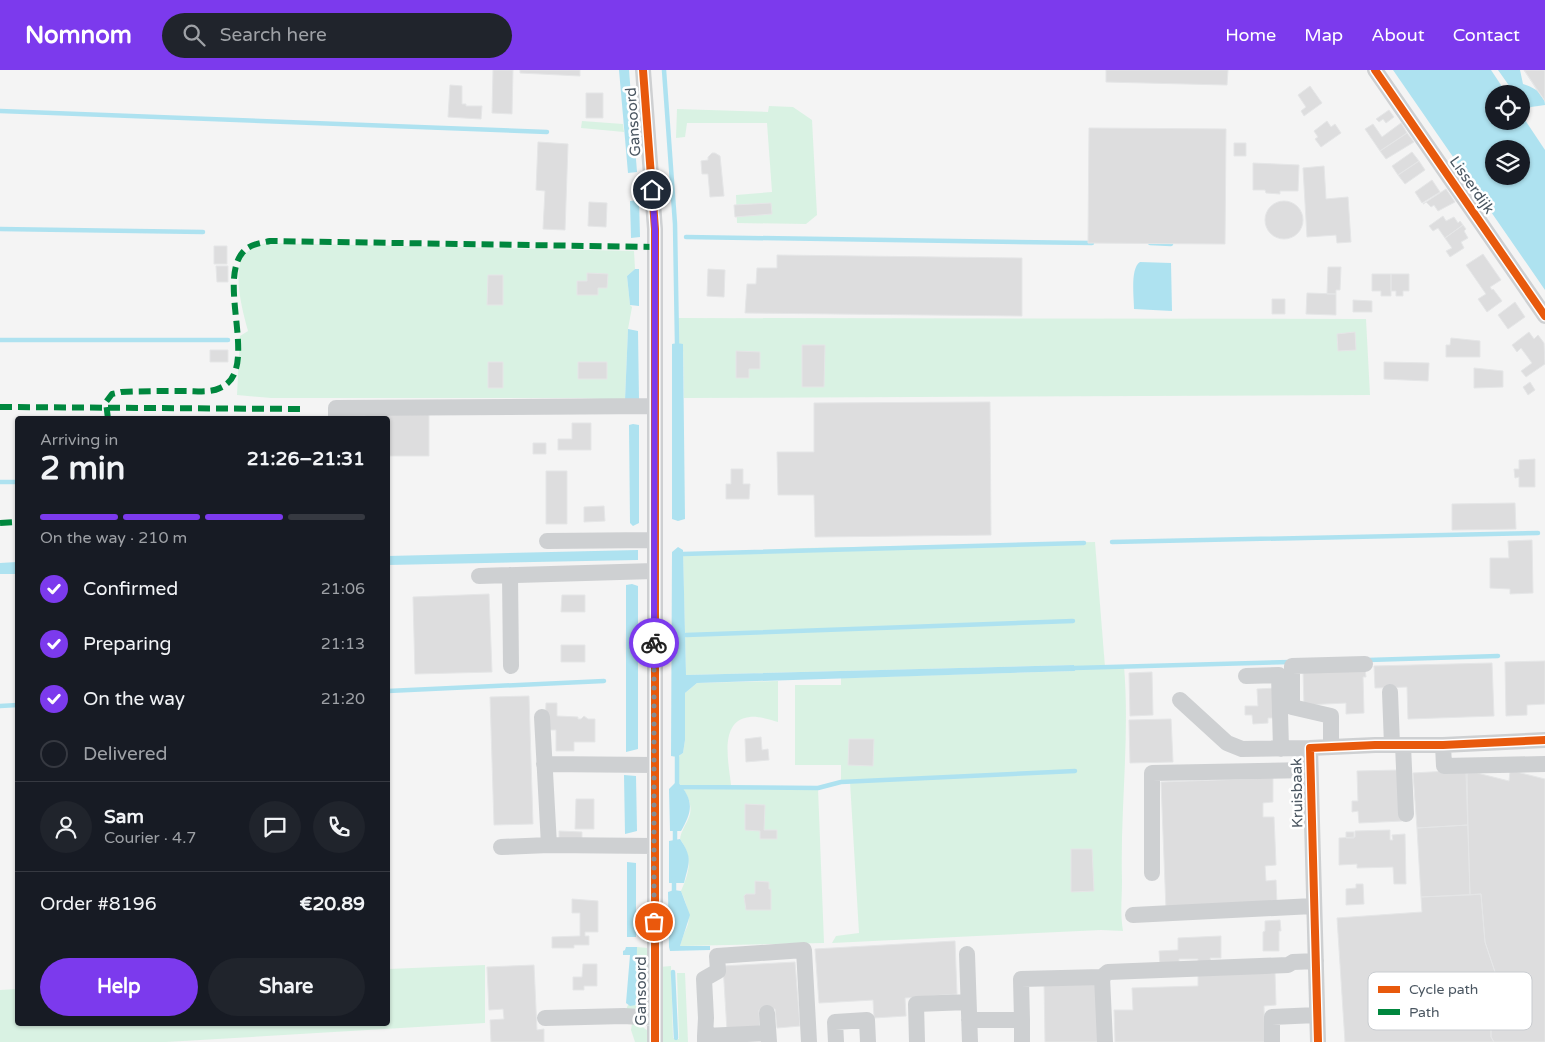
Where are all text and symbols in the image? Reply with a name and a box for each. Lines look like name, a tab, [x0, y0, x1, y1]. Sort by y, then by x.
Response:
search box	[162, 13, 512, 58]
text: Nomnom	[25, 21, 132, 50]
icon: search	[180, 21, 208, 49]
text: Search here	[220, 24, 327, 46]
text: Home	[1225, 24, 1276, 46]
text: Map	[1304, 24, 1343, 46]
text: About	[1371, 24, 1425, 46]
text: Contact	[1453, 24, 1520, 46]
map controls	[1485, 85, 1530, 185]
button: locate	[1485, 85, 1530, 130]
street label: Gansoord	[622, 87, 644, 157]
button: layers	[1485, 140, 1530, 185]
street label: Lisserdijk	[1446, 153, 1498, 217]
pin	[631, 169, 673, 211]
icon: home	[638, 176, 666, 204]
text: Arriving in	[40, 430, 118, 450]
text: 21:26–21:31	[247, 448, 365, 470]
text: 2 min	[40, 450, 125, 488]
text: On the way · 210 m	[40, 528, 187, 548]
icon: check	[40, 575, 68, 603]
text: Confirmed	[83, 578, 178, 600]
text: 21:06	[321, 579, 365, 599]
courier	[629, 618, 679, 668]
icon: bike	[640, 629, 668, 657]
icon: check	[40, 630, 68, 658]
text: Preparing	[83, 633, 172, 655]
text: 21:13	[321, 634, 365, 654]
icon: check	[40, 685, 68, 713]
text: On the way	[83, 688, 185, 710]
text: 21:20	[321, 689, 365, 709]
text: Delivered	[83, 743, 168, 765]
street label: Kruisbaak	[1287, 758, 1307, 828]
button: person	[40, 801, 92, 853]
button: chat	[249, 801, 301, 853]
button: phone	[313, 801, 365, 853]
text: Sam	[104, 806, 144, 828]
text: Courier · 4.7	[104, 828, 196, 848]
text: Order #8196	[40, 893, 157, 915]
text: €20.89	[299, 893, 365, 915]
pin	[633, 901, 675, 943]
icon: bag	[640, 908, 668, 936]
street label: Gansoord	[632, 956, 650, 1026]
button: Help	[40, 958, 198, 1016]
button: Share	[208, 958, 365, 1016]
legend	[1368, 972, 1532, 1030]
text: Cycle path	[1409, 981, 1478, 998]
text: Path	[1409, 1004, 1440, 1021]

